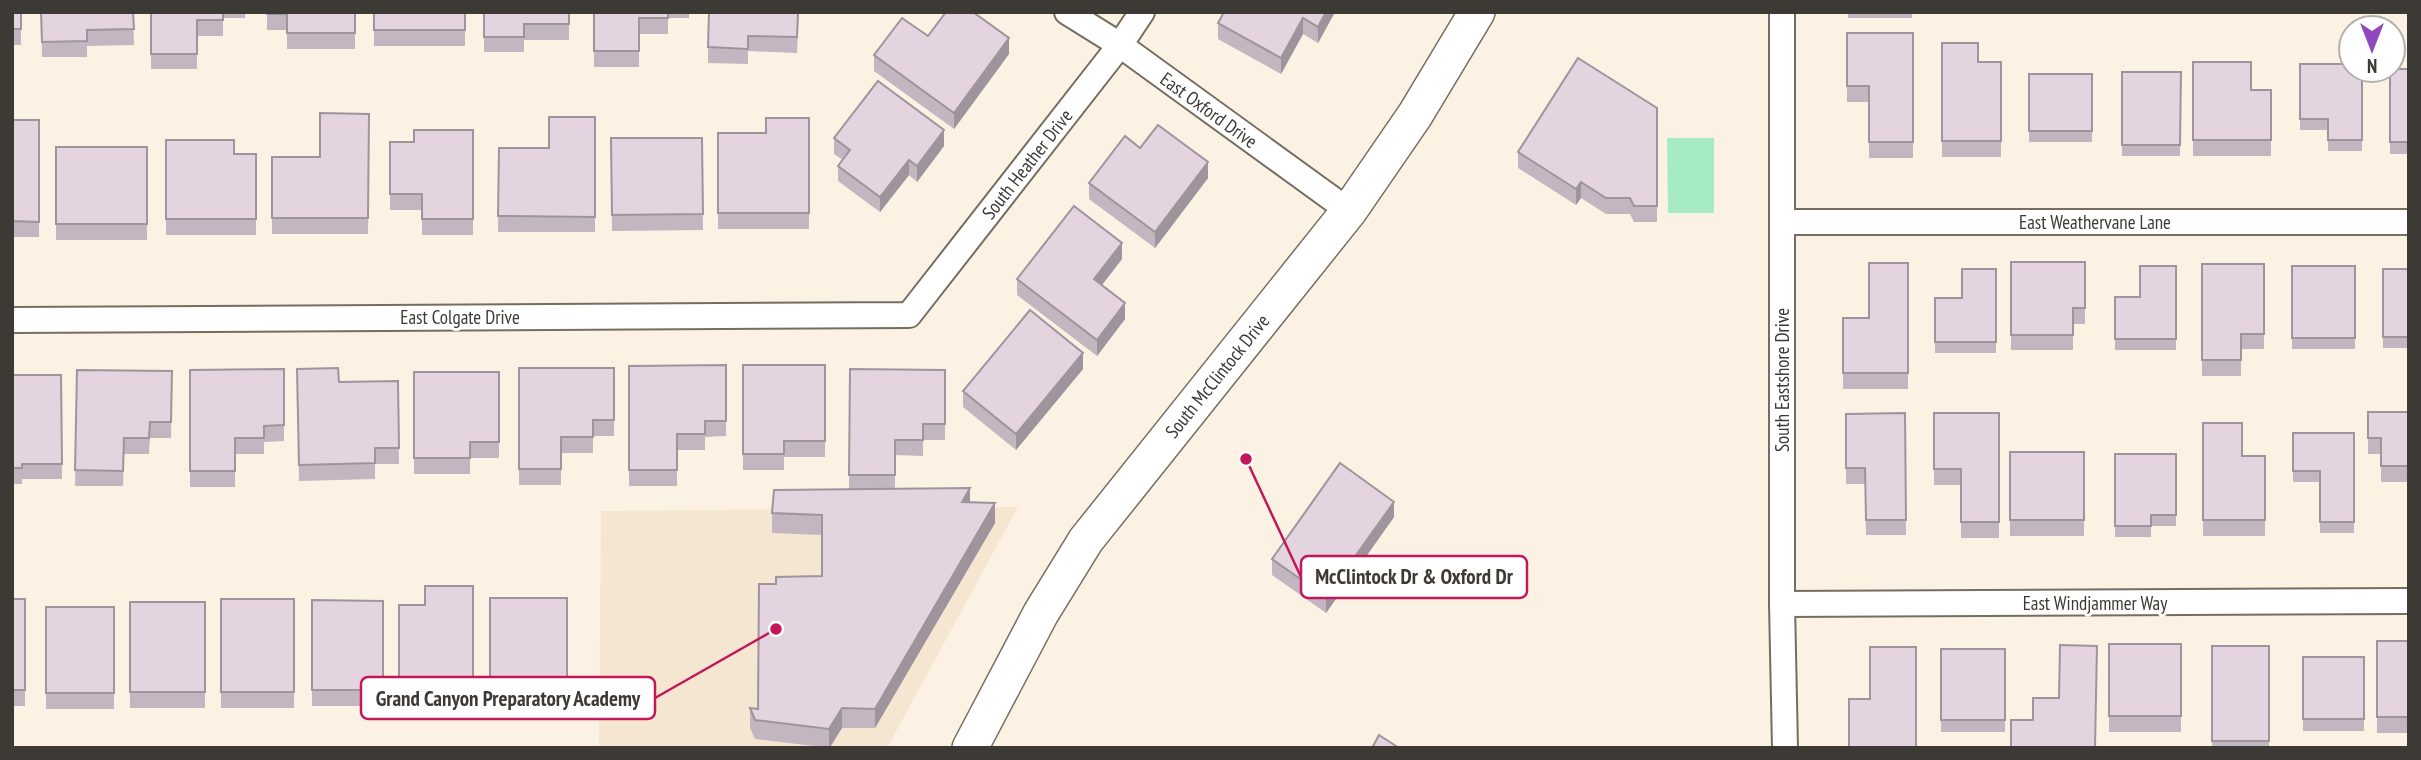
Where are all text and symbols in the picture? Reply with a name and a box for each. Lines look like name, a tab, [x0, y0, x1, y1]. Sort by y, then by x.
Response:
north arrow	[2337, 14, 2407, 84]
text: N	[2367, 54, 2377, 78]
street label: East Oxford Drive	[1156, 67, 1262, 153]
street label: South Heather Drive	[977, 104, 1077, 224]
street label: East Weathervane Lane	[2019, 210, 2171, 234]
street label: East Colgate Drive	[400, 305, 520, 329]
street label: South Eastshore Drive	[1770, 308, 1794, 452]
street label: South McClintock Drive	[1160, 309, 1274, 443]
callout: McClintock Dr & Oxford Dr	[1301, 556, 1527, 598]
text: McClintock Dr & Oxford Dr	[1315, 563, 1514, 590]
street label: East Windjammer Way	[2023, 591, 2168, 615]
callout: Grand Canyon Preparatory Academy	[361, 677, 655, 719]
text: Grand Canyon Preparatory Academy	[376, 685, 641, 712]

